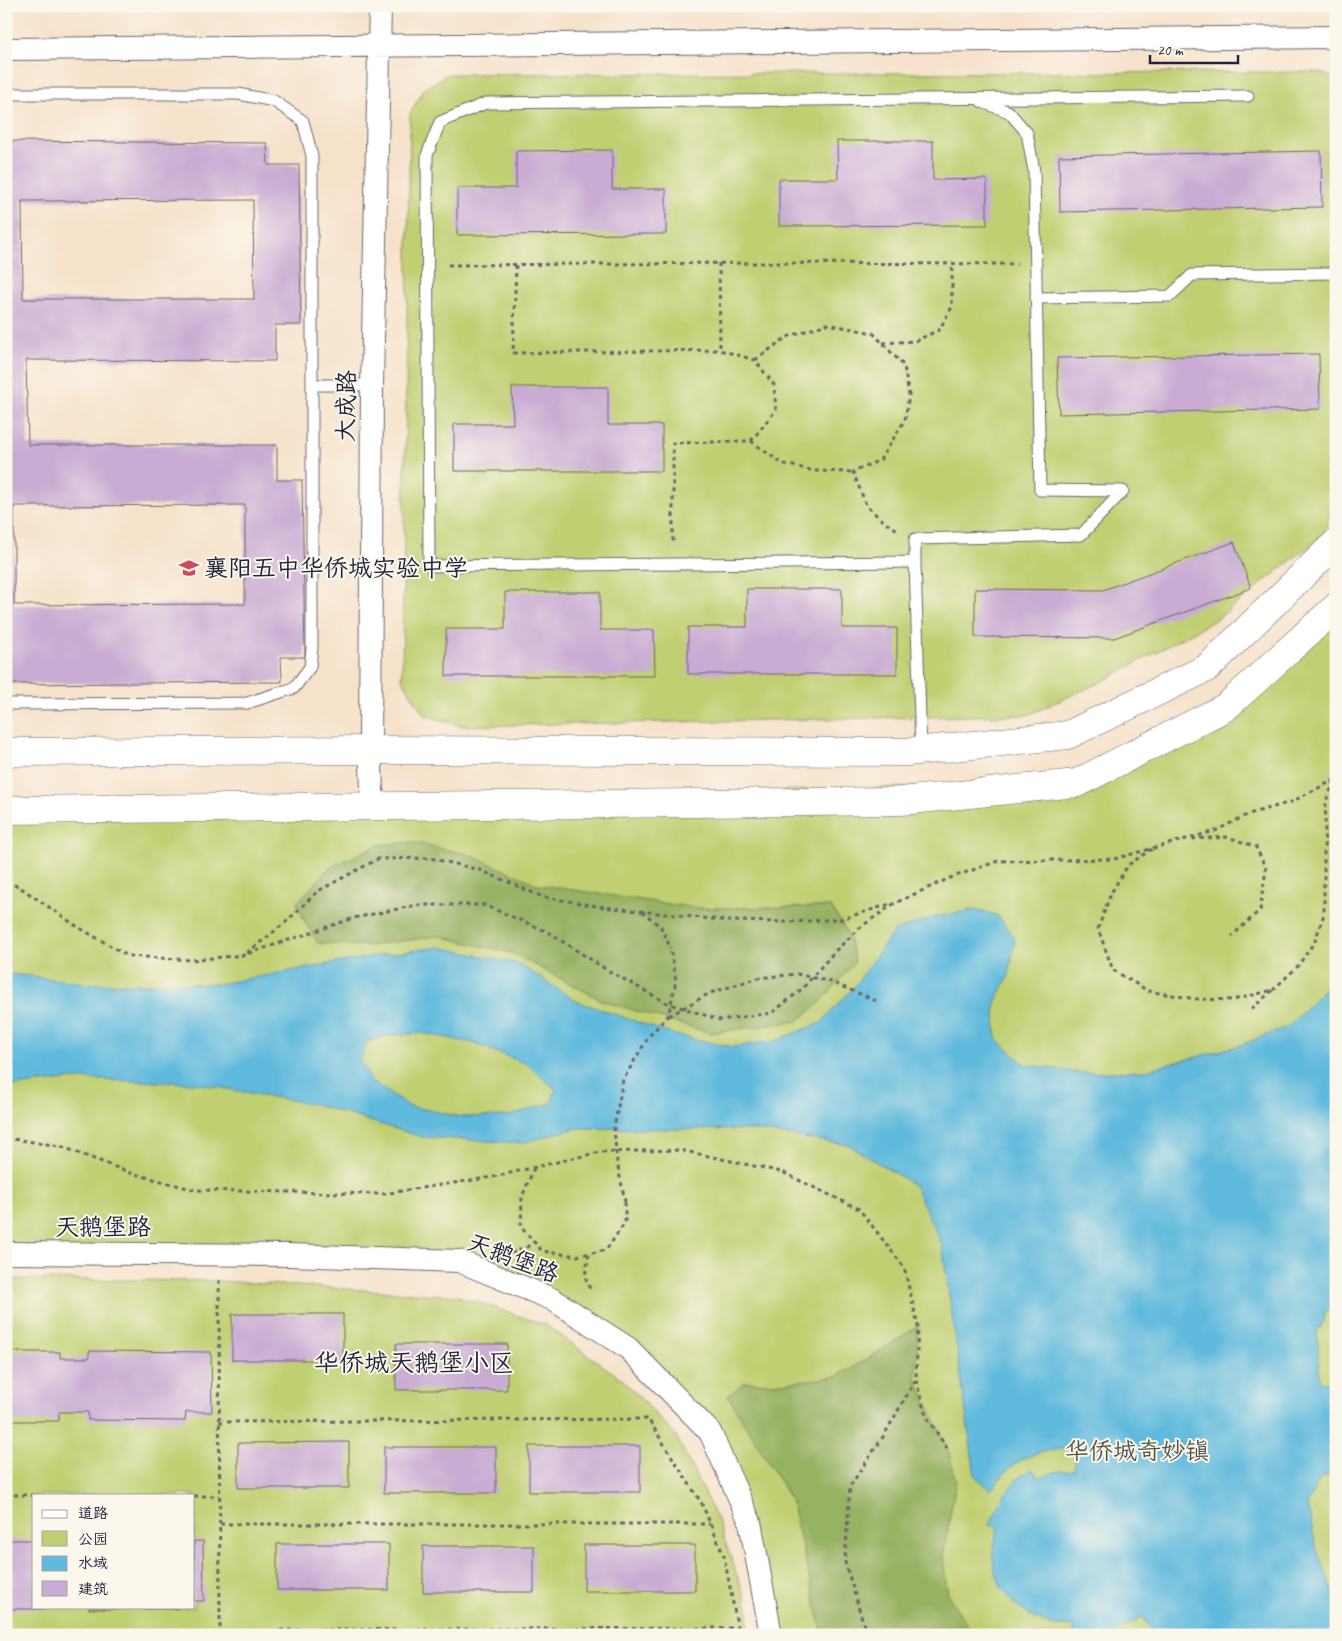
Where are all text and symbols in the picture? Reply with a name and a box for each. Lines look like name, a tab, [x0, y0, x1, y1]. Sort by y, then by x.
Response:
scale bar	[1150, 32, 1237, 64]
text: 20 m	[1157, 41, 1184, 60]
street label: 大成路	[330, 370, 362, 442]
place label: 襄阳五中华侨城实验中学	[204, 553, 468, 583]
school or university icon: 襄阳五中华侨城实验中学	[178, 557, 200, 579]
street label: 天鹅堡路	[55, 1212, 151, 1242]
street label: 天鹅堡路	[463, 1227, 563, 1289]
district label: 华侨城天鹅堡小区	[314, 1347, 514, 1379]
park label: 华侨城奇妙镇	[1065, 1436, 1209, 1466]
legend	[32, 1494, 195, 1608]
text: 道路	[78, 1504, 108, 1523]
text: 公园	[78, 1530, 108, 1549]
text: 水域	[78, 1554, 108, 1573]
text: 建筑	[78, 1580, 108, 1599]

